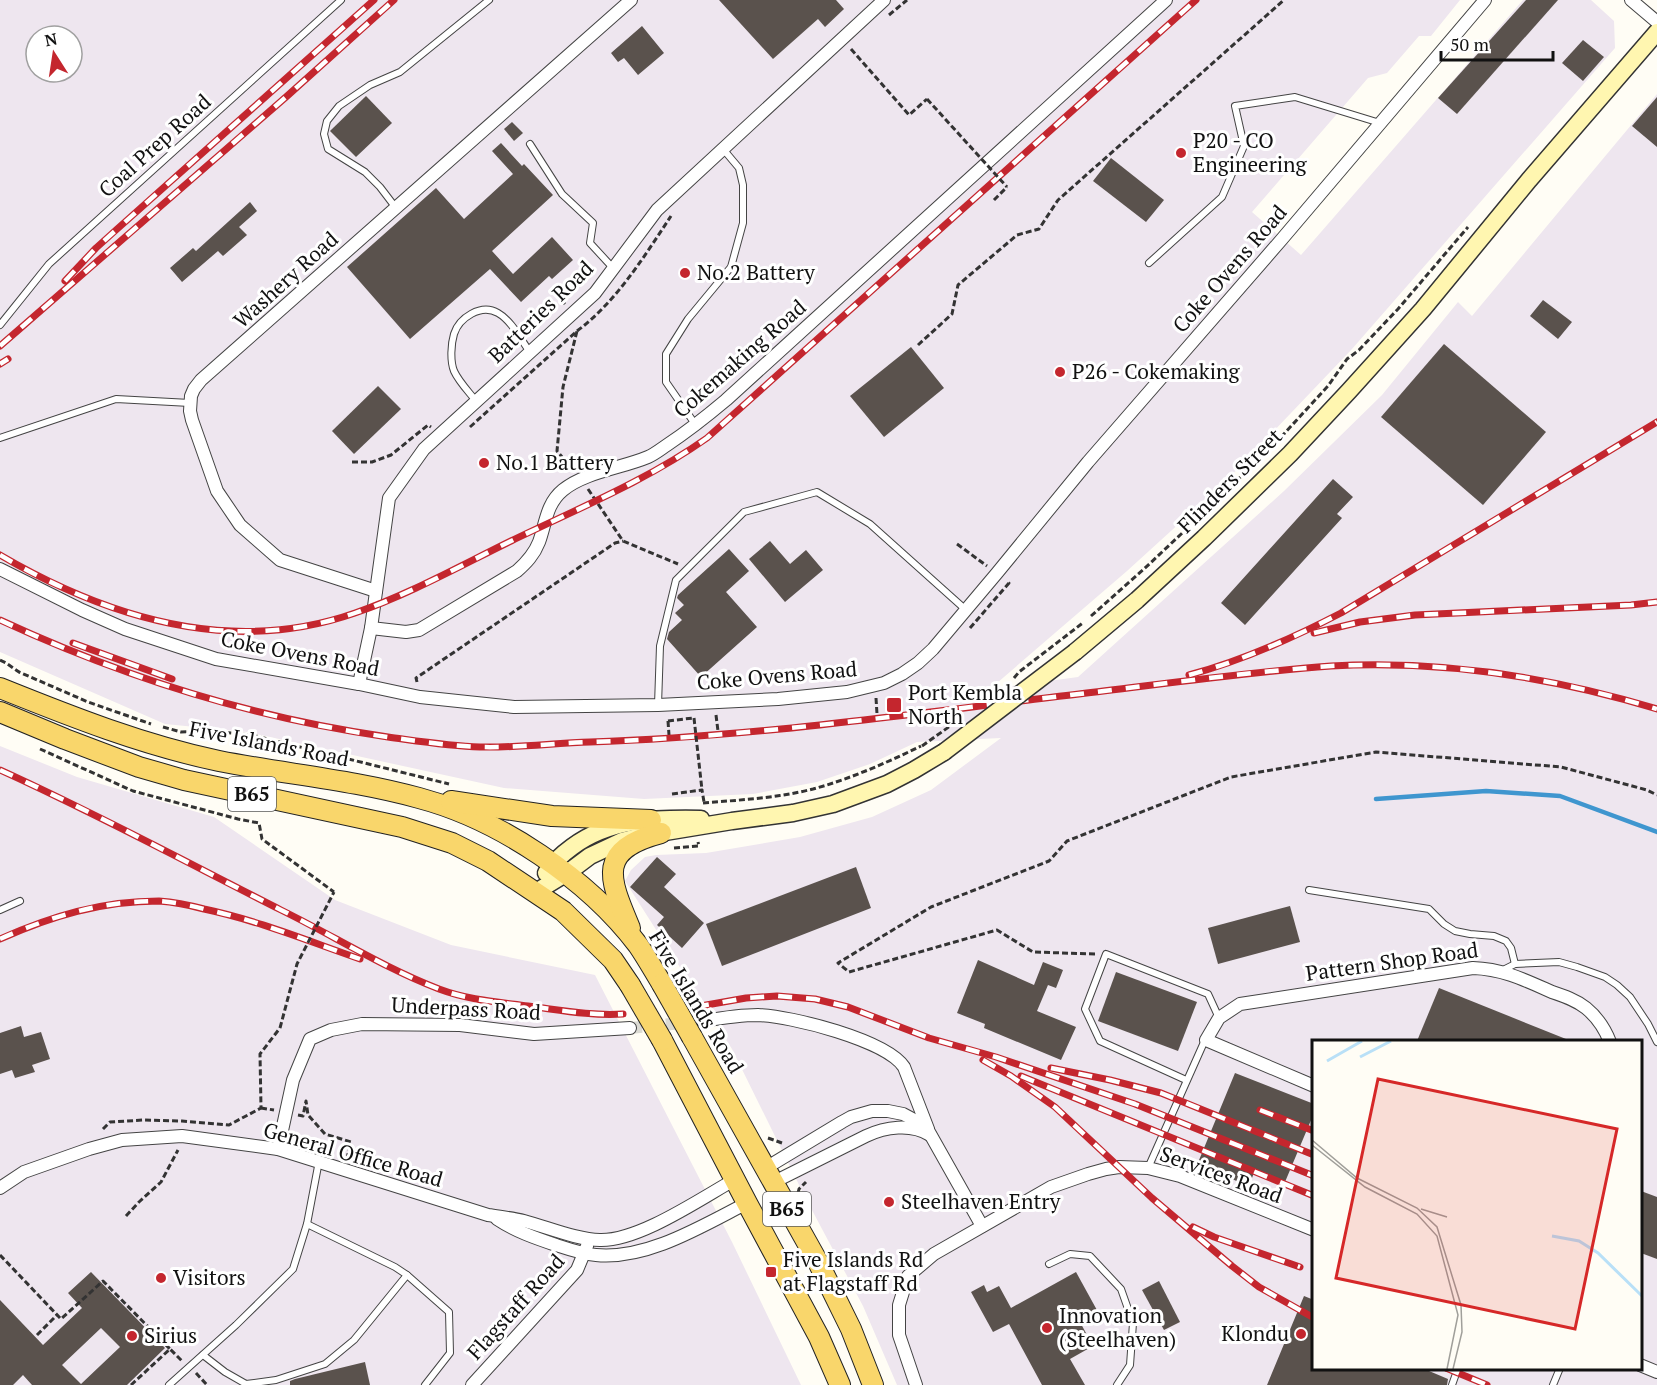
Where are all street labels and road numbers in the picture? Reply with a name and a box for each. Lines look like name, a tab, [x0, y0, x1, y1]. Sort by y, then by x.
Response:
street label: Coal Prep Road	[92, 87, 217, 203]
street label: Coke Ovens Road	[1166, 198, 1293, 338]
street label: Washery Road	[227, 225, 344, 334]
street label: Batteries Road	[482, 254, 599, 368]
street label: Cokemaking Road	[667, 293, 812, 424]
street label: Flinders Street	[1171, 422, 1288, 539]
street label: Coke Ovens Road	[219, 624, 382, 682]
street label: Coke Ovens Road	[696, 654, 859, 696]
street label: Five Islands Road	[187, 714, 352, 772]
road number: B65	[228, 777, 276, 811]
street label: Five Islands Road	[643, 925, 751, 1079]
street label: Pattern Shop Road	[1304, 935, 1480, 987]
street label: Underpass Road	[391, 990, 542, 1026]
street label: General Office Road	[260, 1115, 447, 1193]
street label: Services Road	[1156, 1139, 1287, 1209]
road number: B65	[763, 1192, 811, 1226]
street label: Flagstaff Road	[460, 1247, 570, 1365]

